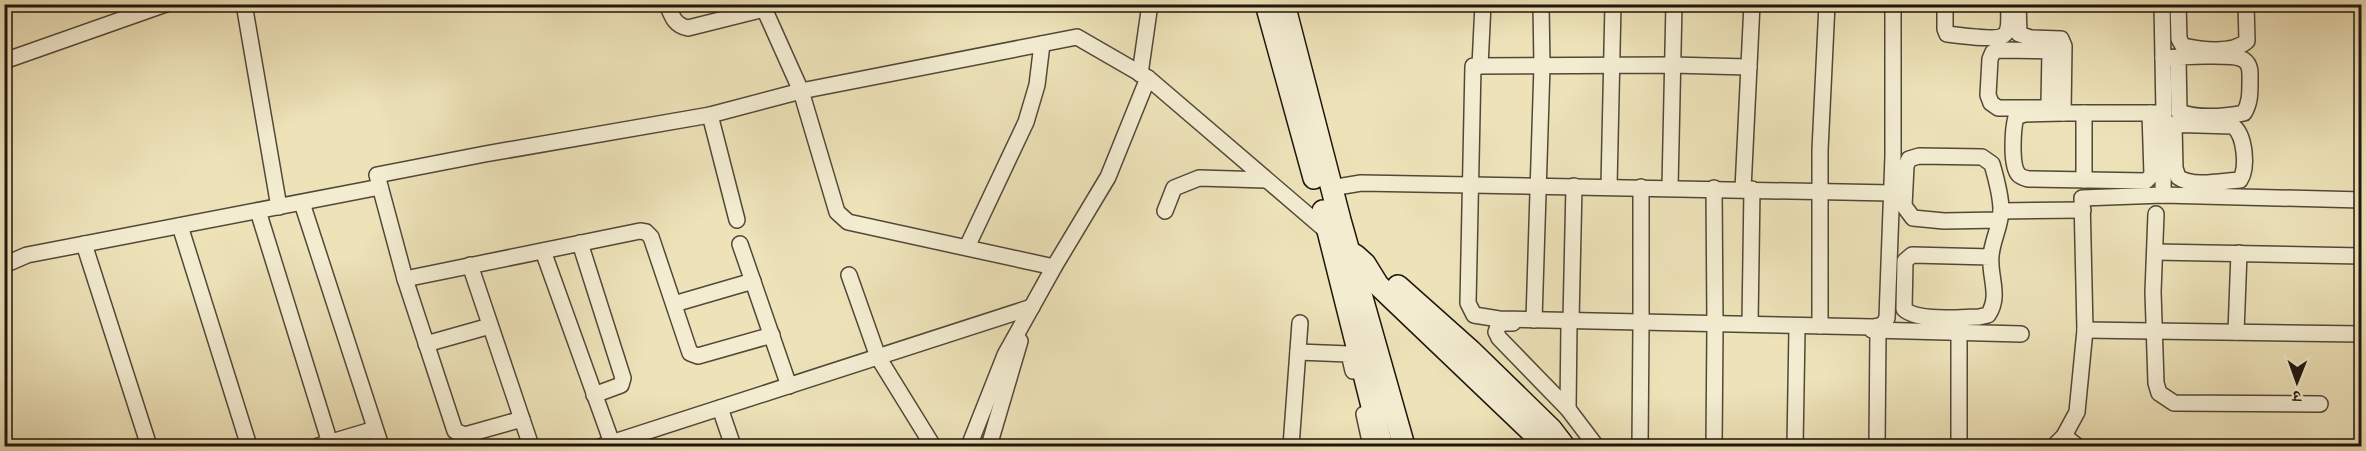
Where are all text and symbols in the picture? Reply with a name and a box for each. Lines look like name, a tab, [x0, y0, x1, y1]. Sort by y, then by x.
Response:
north arrow	[2267, 352, 2327, 412]
text: उ	[2291, 386, 2302, 406]

